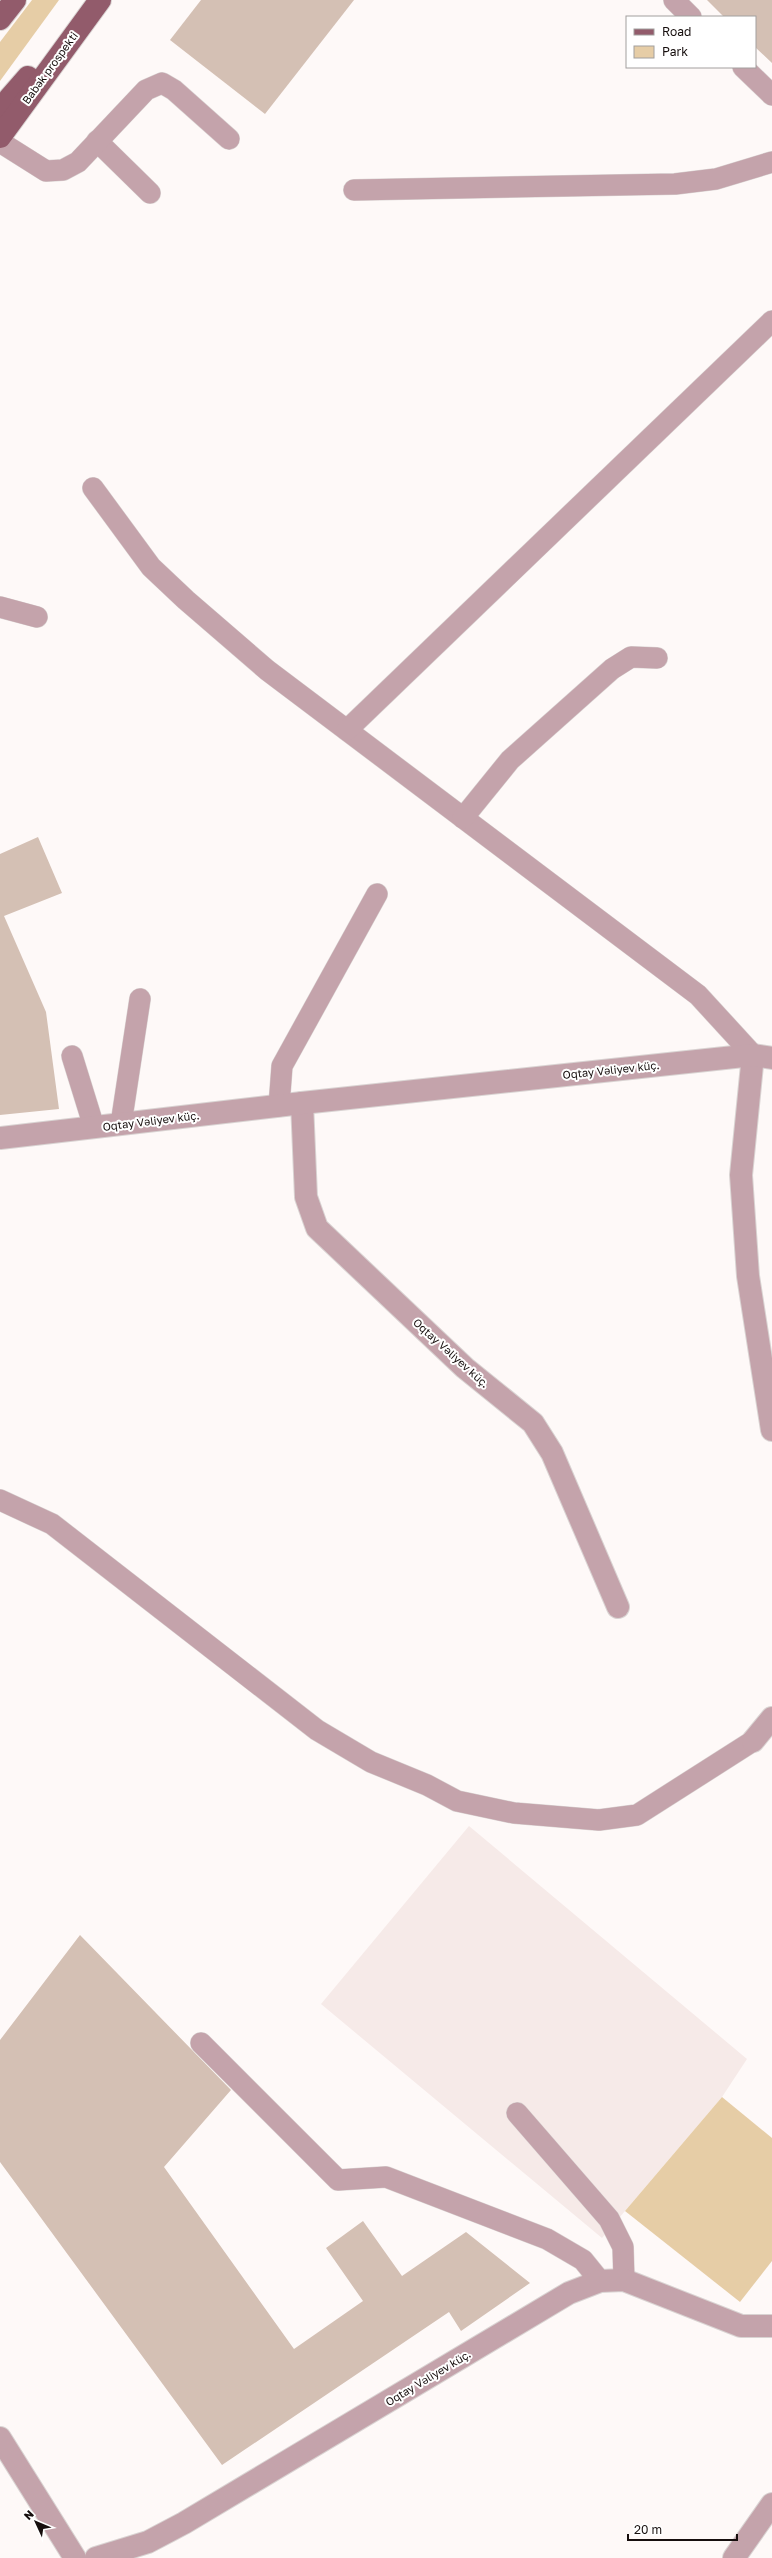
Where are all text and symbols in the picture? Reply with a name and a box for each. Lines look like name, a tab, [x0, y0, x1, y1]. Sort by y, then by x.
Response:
legend	[626, 16, 756, 68]
text: Road	[662, 24, 691, 39]
street label: Babək prospekti	[19, 29, 80, 106]
text: Park	[662, 44, 688, 59]
street label: Oqtay Vəliyev küç.	[562, 1058, 660, 1081]
street label: Oqtay Vəliyev küç.	[102, 1108, 200, 1133]
street label: Oqtay Vəliyev küç.	[411, 1315, 492, 1390]
street label: Oqtay Vəliyev küç.	[383, 2347, 473, 2408]
north arrow	[16, 2502, 56, 2542]
text: N	[21, 2507, 36, 2522]
scale bar	[628, 2516, 737, 2542]
text: 20 m	[634, 2522, 662, 2537]

